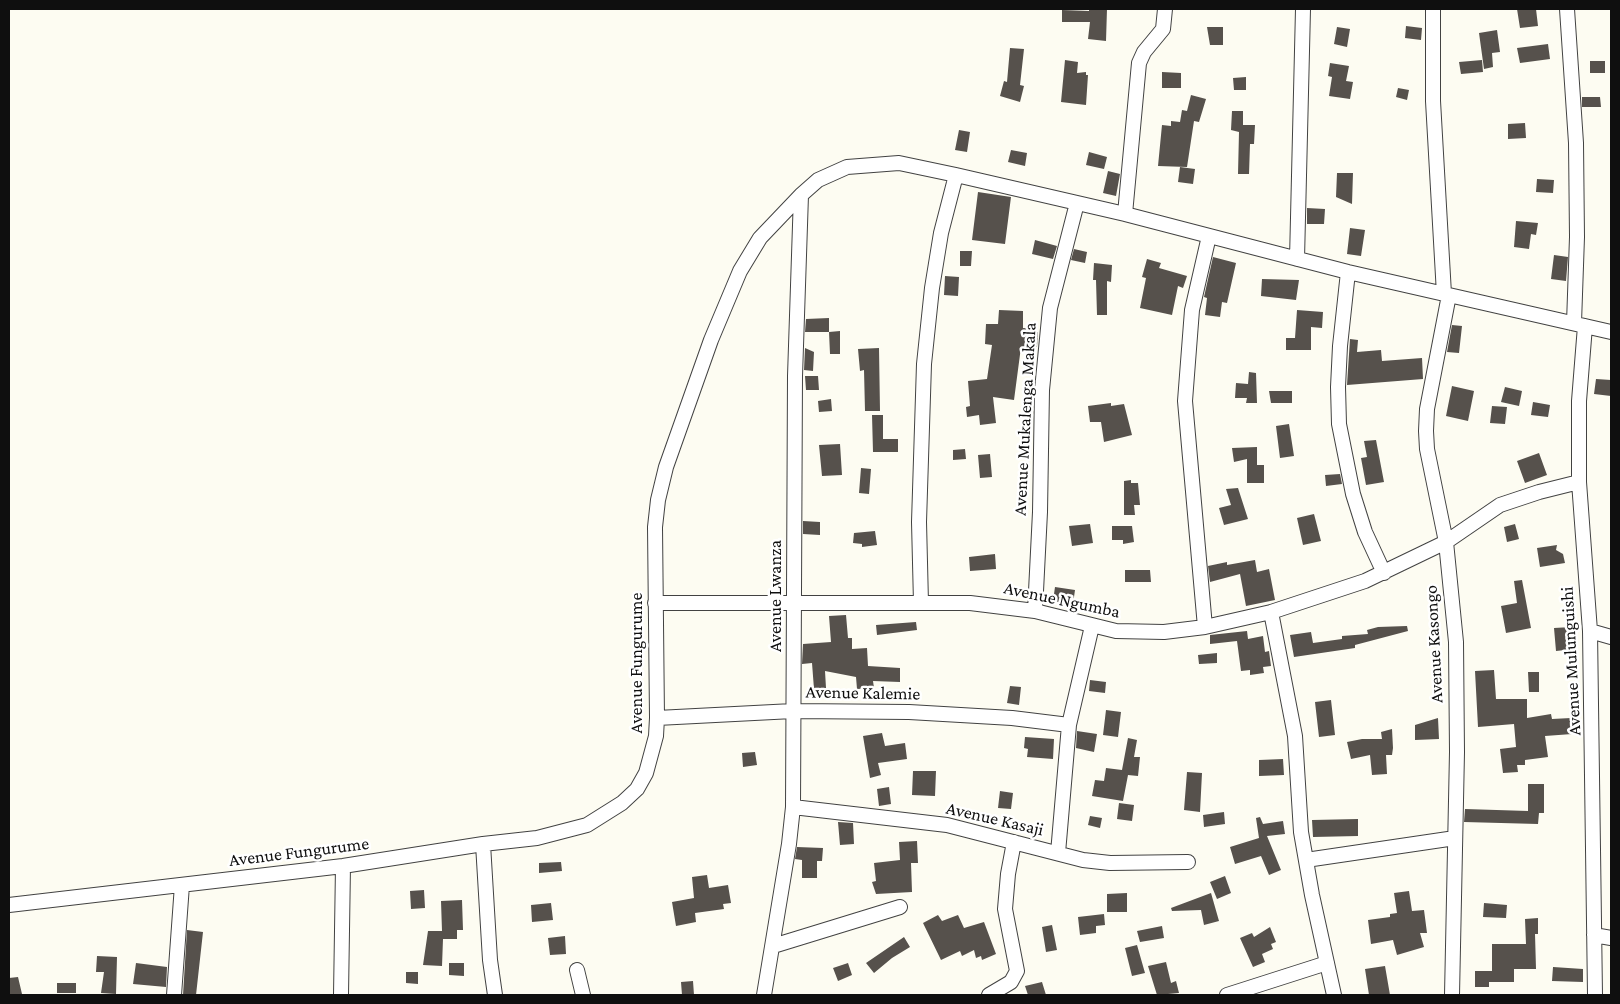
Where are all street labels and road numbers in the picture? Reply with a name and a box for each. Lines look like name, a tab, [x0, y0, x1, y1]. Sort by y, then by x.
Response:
street label: Avenue Mukalenga Makala	[1009, 322, 1041, 516]
street label: Avenue Lwanza	[764, 540, 786, 652]
street label: Avenue Ngumba	[1002, 577, 1122, 623]
street label: Avenue Kasongo	[1420, 584, 1448, 704]
street label: Avenue Mulunguishi	[1556, 586, 1586, 736]
street label: Avenue Fungurume	[625, 593, 647, 733]
street label: Avenue Kalemie	[806, 681, 920, 705]
street label: Avenue Kasaji	[944, 797, 1046, 841]
street label: Avenue Fungurume	[228, 833, 370, 871]

